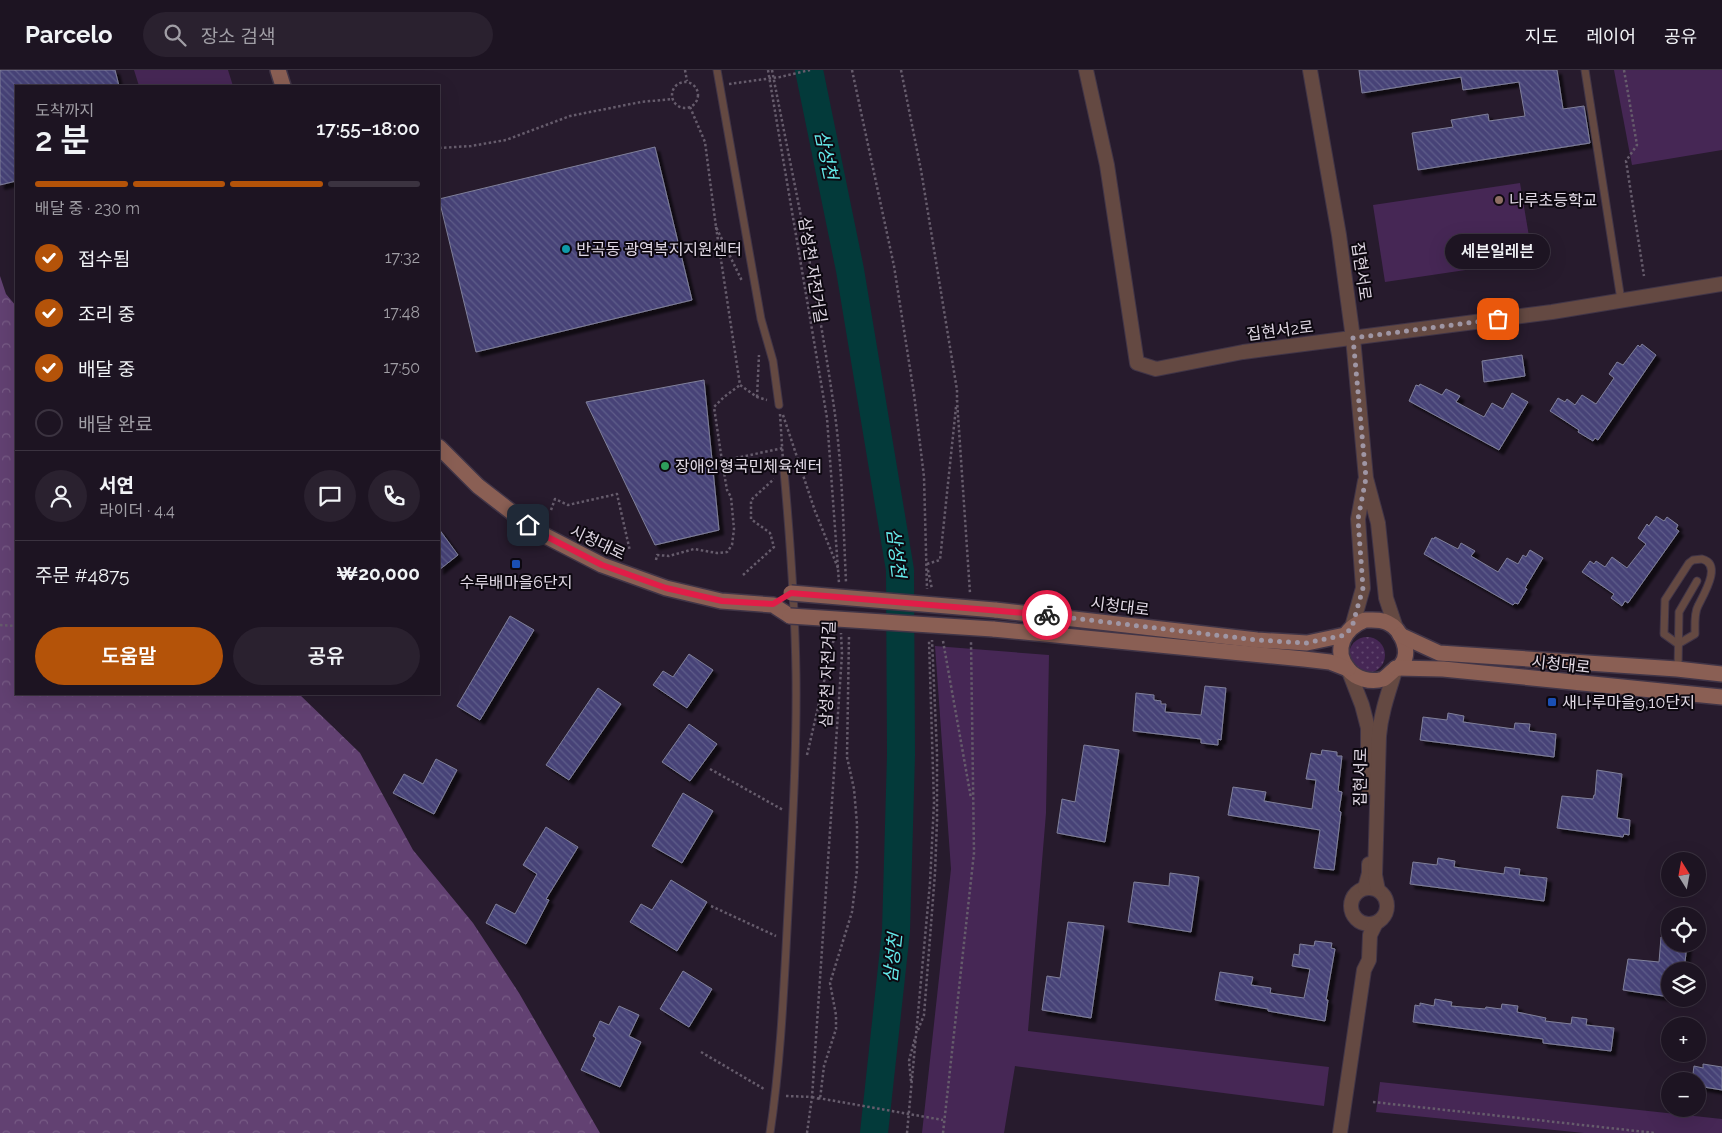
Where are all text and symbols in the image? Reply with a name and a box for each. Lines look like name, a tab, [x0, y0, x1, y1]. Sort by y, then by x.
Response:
search box	[143, 12, 493, 57]
text: Parcelo	[25, 20, 113, 49]
icon: search	[161, 21, 189, 49]
text: 장소 검색	[201, 25, 275, 47]
text: 지도	[1525, 26, 1558, 47]
text: 레이어	[1586, 26, 1636, 47]
text: 공유	[1664, 26, 1697, 47]
text: 도착까지	[35, 101, 94, 120]
text: 17:55–18:00	[316, 117, 420, 139]
text: 2 분	[35, 121, 90, 158]
water label: 삼성천	[811, 128, 842, 184]
place label: 나루초등학교	[1509, 191, 1597, 210]
marker: 나루초등학교	[1493, 194, 1505, 206]
text: 배달 중 · 230 m	[35, 199, 140, 218]
street label: 삼성천 자전거길	[795, 216, 830, 324]
callout: 세븐일레븐	[1446, 234, 1550, 269]
place label: 반곡동 광역복지지원센터	[576, 240, 742, 259]
street label: 집현서로	[1348, 241, 1375, 302]
text: 세븐일레븐	[1461, 242, 1534, 261]
marker: 반곡동 광역복지지원센터	[560, 243, 572, 255]
icon: check	[35, 244, 63, 272]
text: 접수됨	[78, 248, 130, 270]
text: 17:32	[385, 248, 420, 267]
pin	[1477, 298, 1519, 340]
icon: check	[35, 299, 63, 327]
text: 조리 중	[78, 303, 135, 325]
text: 17:48	[383, 303, 420, 322]
icon: bag	[1484, 305, 1512, 333]
street label: 집현서2로	[1246, 317, 1315, 344]
icon: check	[35, 354, 63, 382]
text: 배달 중	[78, 358, 135, 380]
text: 17:50	[383, 358, 420, 377]
text: 배달 완료	[78, 413, 153, 435]
place label: 장애인형국민체육센터	[675, 457, 822, 476]
marker: 장애인형국민체육센터	[659, 460, 671, 472]
button: person	[35, 470, 87, 522]
button: chat	[304, 470, 356, 522]
button: phone	[368, 470, 420, 522]
text: 서연	[99, 474, 134, 496]
text: 라이더 · 4.4	[99, 501, 175, 520]
pin	[507, 504, 549, 546]
icon: home	[514, 511, 542, 539]
street label: 시청대로	[567, 521, 629, 564]
water label: 삼성천	[883, 527, 910, 581]
marker: 수루배마을6단지	[510, 558, 522, 570]
text: ₩20,000	[336, 562, 420, 584]
text: 주문 #4875	[35, 564, 129, 586]
place label: 수루배마을6단지	[460, 573, 572, 592]
courier	[1022, 590, 1072, 640]
street label: 시청대로	[1090, 593, 1151, 620]
icon: bike	[1033, 601, 1061, 629]
street label: 삼성천 자전거길	[816, 620, 839, 728]
button: 도움말	[35, 627, 223, 685]
button: 공유	[233, 627, 420, 685]
street label: 시청대로	[1531, 652, 1591, 677]
place label: 새나루마을9,10단지	[1562, 693, 1695, 712]
marker: 새나루마을9,10단지	[1546, 696, 1558, 708]
street label: 집현서로	[1350, 747, 1371, 807]
north arrow	[1661, 852, 1706, 898]
map controls	[1661, 852, 1706, 1117]
button: locate	[1661, 907, 1706, 952]
water label: 삼성천	[879, 930, 906, 984]
button: layers	[1661, 962, 1706, 1007]
button: +	[1661, 1017, 1706, 1062]
button: −	[1661, 1072, 1706, 1117]

